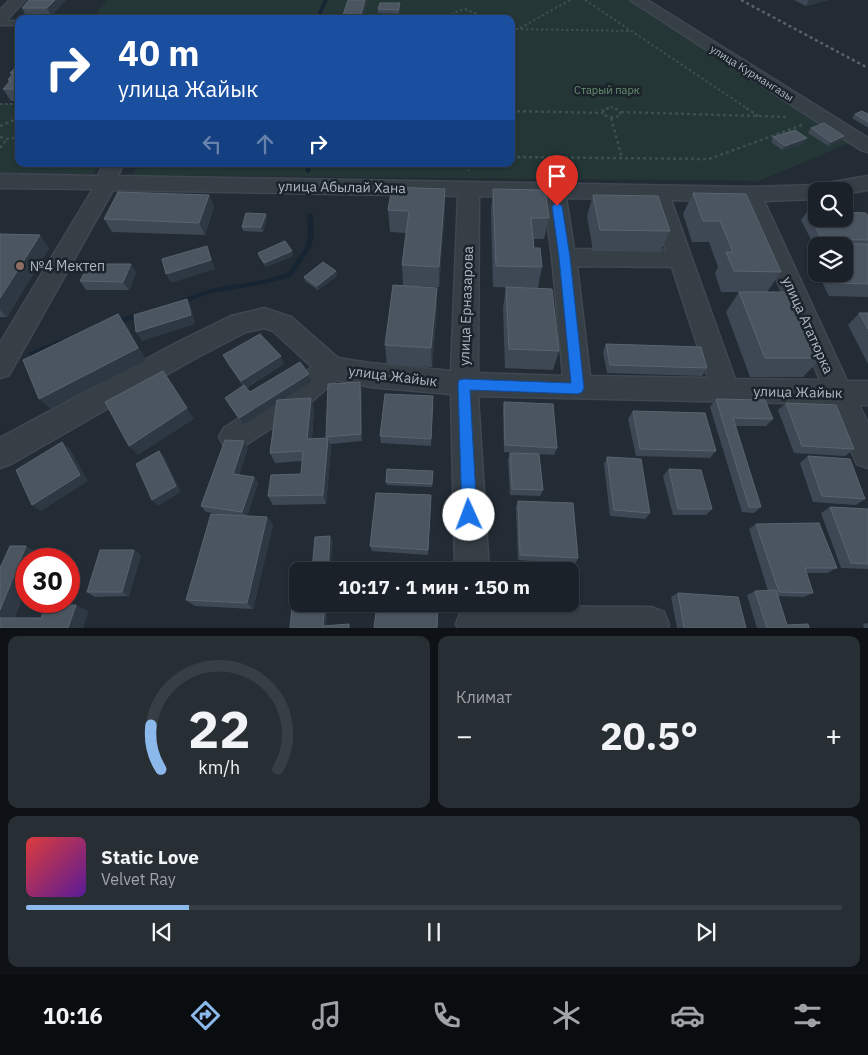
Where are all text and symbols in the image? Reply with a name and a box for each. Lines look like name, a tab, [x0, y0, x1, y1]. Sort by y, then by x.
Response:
text: 40 m	[118, 30, 200, 76]
icon: right	[35, 35, 100, 100]
street label: улица Курмангазы	[708, 42, 796, 104]
text: улица Жайык	[118, 74, 258, 103]
park label: Старый парк	[574, 83, 640, 97]
icon: left	[198, 130, 226, 158]
icon: ahead	[251, 130, 279, 158]
icon: right	[304, 130, 332, 158]
pin	[536, 155, 578, 206]
icon: arrive	[543, 162, 571, 190]
street label: улица Абылай Хана	[278, 177, 406, 197]
map controls	[808, 182, 853, 282]
button: search	[808, 182, 853, 227]
button: layers	[808, 237, 853, 282]
street label: улица Ерназарова	[455, 245, 477, 366]
place label: №4 Мектеп	[30, 257, 105, 275]
marker: №4 Мектеп	[14, 260, 26, 272]
street label: улица Ататюрка	[778, 273, 838, 377]
street label: улица Жайык	[348, 362, 439, 390]
street label: улица Жайык	[753, 382, 843, 402]
position arrow	[442, 488, 494, 540]
speed limit sign: 30	[15, 548, 80, 613]
text: 10:17 · 1 мин · 150 m	[338, 575, 530, 599]
text: Климат	[456, 687, 512, 707]
text: 22	[188, 695, 250, 762]
text: 20.5°	[600, 711, 698, 760]
text: −	[456, 717, 473, 754]
text: +	[825, 717, 842, 754]
text: km/h	[198, 756, 240, 779]
text: Static Love	[101, 845, 199, 869]
text: Velvet Ray	[101, 869, 176, 889]
icon: previous	[148, 918, 176, 946]
icon: pause	[420, 918, 448, 946]
icon: next	[692, 918, 720, 946]
icon: directions	[188, 998, 223, 1033]
icon: music	[309, 998, 344, 1033]
icon: phone	[429, 998, 464, 1033]
icon: climate	[549, 998, 584, 1033]
icon: car	[670, 998, 705, 1033]
icon: filters	[790, 998, 825, 1033]
text: 10:16	[43, 1001, 103, 1030]

